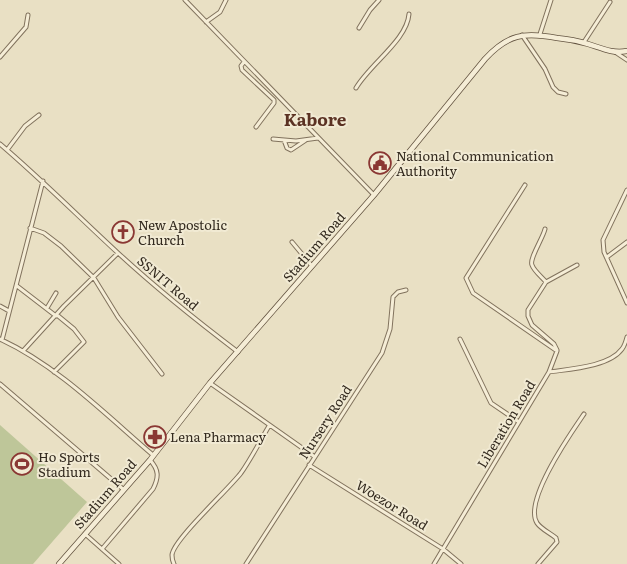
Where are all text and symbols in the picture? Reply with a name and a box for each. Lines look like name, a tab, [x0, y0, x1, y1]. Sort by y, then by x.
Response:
district label: Kabore	[284, 106, 347, 131]
place label: National Communication Authority	[396, 146, 554, 180]
public building icon: National Communication Authority	[367, 150, 393, 176]
street label: Stadium Road	[278, 208, 349, 286]
place label: New Apostolic Church	[138, 215, 227, 249]
church icon: New Apostolic Church	[110, 219, 136, 245]
street label: SSNIT Road	[133, 251, 203, 314]
street label: Liberation Road	[472, 376, 539, 471]
street label: Nursery Road	[293, 381, 356, 463]
pharmacy icon: Lena Pharmacy	[142, 424, 168, 450]
place label: Lena Pharmacy	[170, 427, 267, 446]
place label: Ho Sports Stadium	[38, 447, 99, 481]
sports icon: Ho Sports Stadium	[9, 451, 35, 477]
street label: Stadium Road	[69, 455, 140, 533]
street label: Woezor Road	[353, 475, 432, 534]

